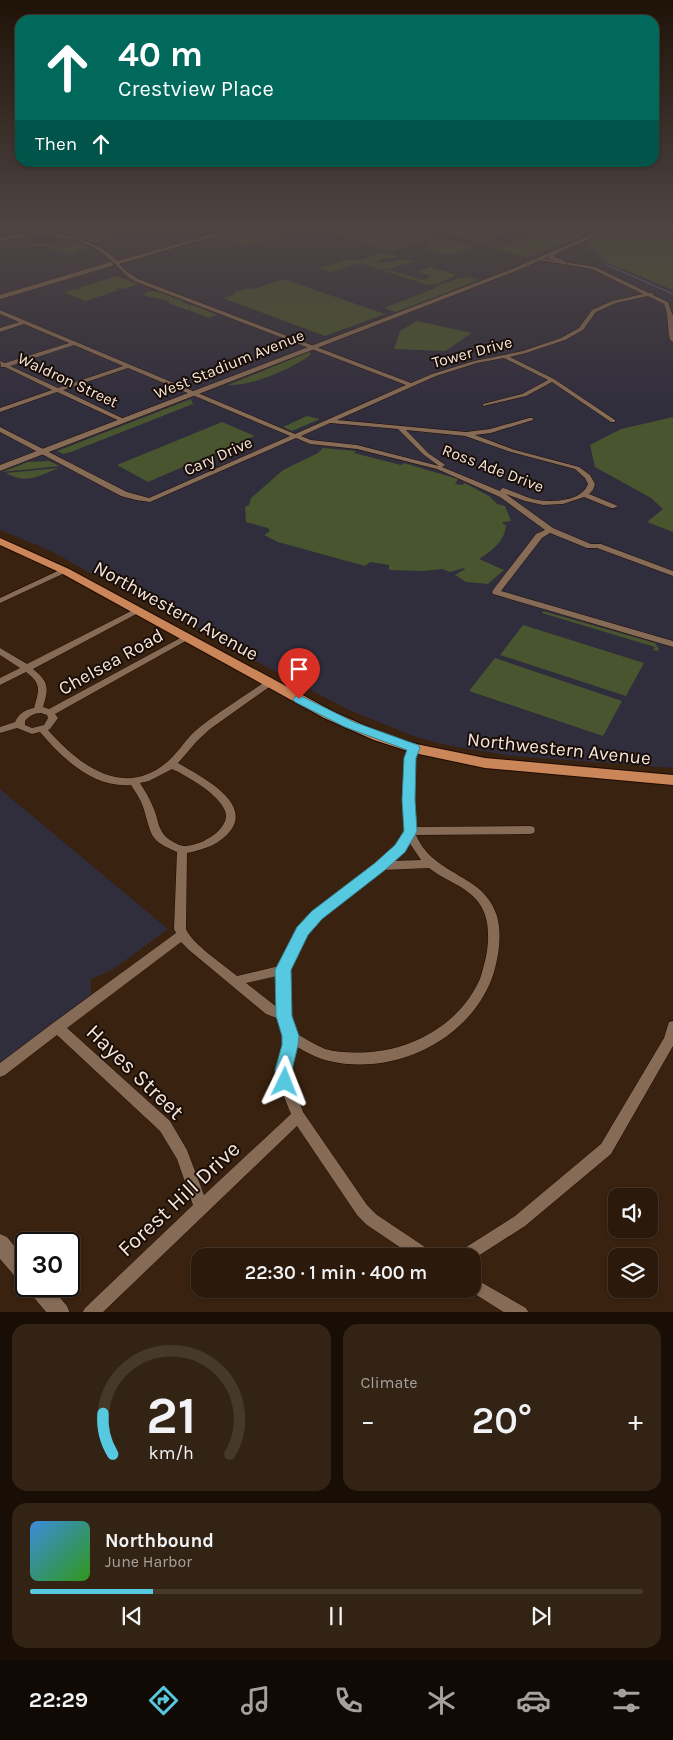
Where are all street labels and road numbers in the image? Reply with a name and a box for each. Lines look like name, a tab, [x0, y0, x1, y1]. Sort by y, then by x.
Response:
street label: West Stadium Avenue	[151, 325, 307, 403]
street label: Tower Drive	[430, 332, 514, 372]
street label: Waldron Street	[15, 348, 121, 412]
street label: Cary Drive	[181, 432, 255, 480]
street label: Ross Ade Drive	[440, 440, 546, 496]
street label: Northwestern Avenue	[90, 557, 262, 665]
street label: Chelsea Road	[55, 624, 167, 700]
street label: Northwestern Avenue	[466, 728, 652, 770]
street label: Hayes Street	[81, 1019, 189, 1125]
street label: Forest Hill Drive	[113, 1136, 245, 1262]

